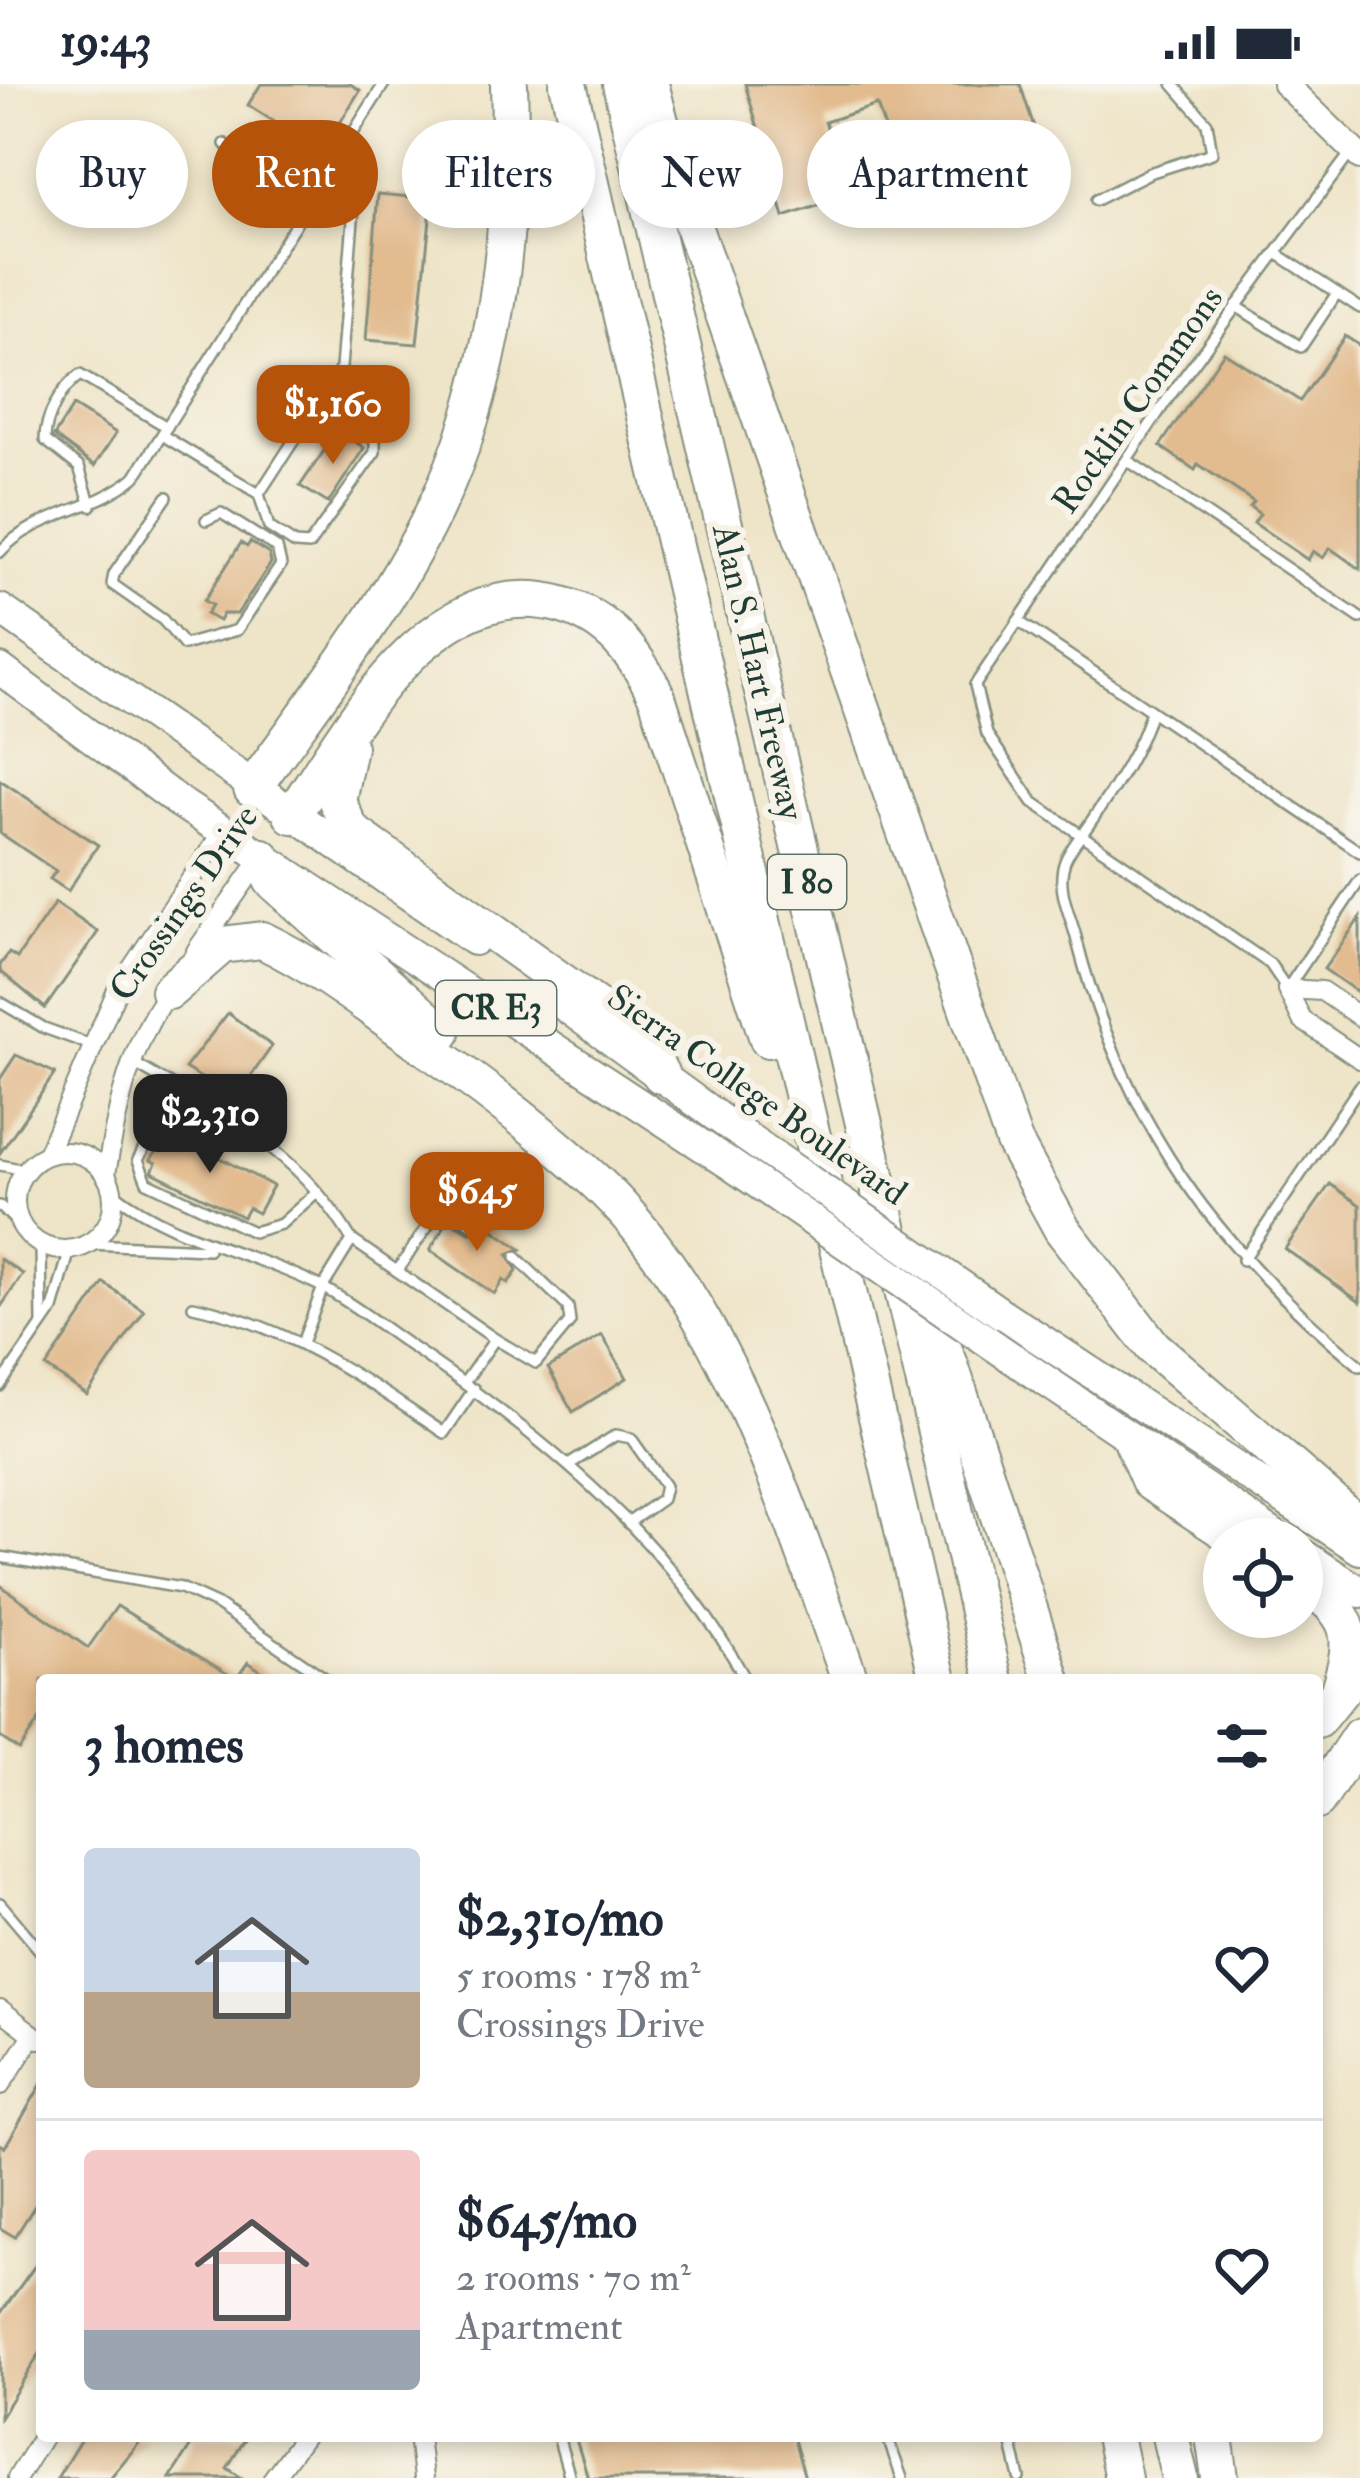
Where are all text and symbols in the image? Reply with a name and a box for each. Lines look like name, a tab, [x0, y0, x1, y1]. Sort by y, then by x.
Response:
text: 19:43	[60, 14, 152, 70]
chip: Buy	[36, 120, 188, 228]
chip: Rent	[212, 120, 378, 228]
chip: Filters	[402, 120, 595, 228]
chip: New	[619, 120, 783, 228]
chip: Apartment	[807, 120, 1071, 228]
street label: Rocklin Commons	[1043, 278, 1233, 522]
pin: $1,160	[235, 365, 431, 467]
text: $1,160	[284, 379, 382, 428]
street label: Alan S. Hart Freeway	[702, 519, 814, 825]
street label: Crossings Drive	[100, 796, 268, 1010]
road number: I 80	[768, 855, 846, 909]
street label: Sierra College Boulevard	[598, 975, 916, 1216]
road number: CR E3	[436, 981, 556, 1035]
pin: $2,310	[112, 1074, 308, 1176]
text: $2,310	[160, 1088, 260, 1137]
pin: $645	[406, 1152, 548, 1254]
text: $645	[437, 1166, 517, 1215]
map controls	[1203, 1518, 1323, 1638]
button: locate	[1203, 1518, 1323, 1638]
icon: filters	[1209, 1713, 1275, 1779]
text: 3 homes	[84, 1714, 244, 1778]
text: $2,310/mo	[456, 1887, 664, 1951]
icon: home	[180, 1896, 324, 2040]
icon: heart	[1209, 1935, 1275, 2001]
text: 5 rooms · 178 m²	[456, 1951, 701, 2000]
text: Crossings Drive	[456, 2000, 705, 2049]
text: $645/mo	[456, 2189, 637, 2253]
icon: home	[180, 2198, 324, 2342]
icon: heart	[1209, 2237, 1275, 2303]
text: 2 rooms · 70 m²	[456, 2253, 691, 2302]
text: Apartment	[456, 2302, 623, 2351]

